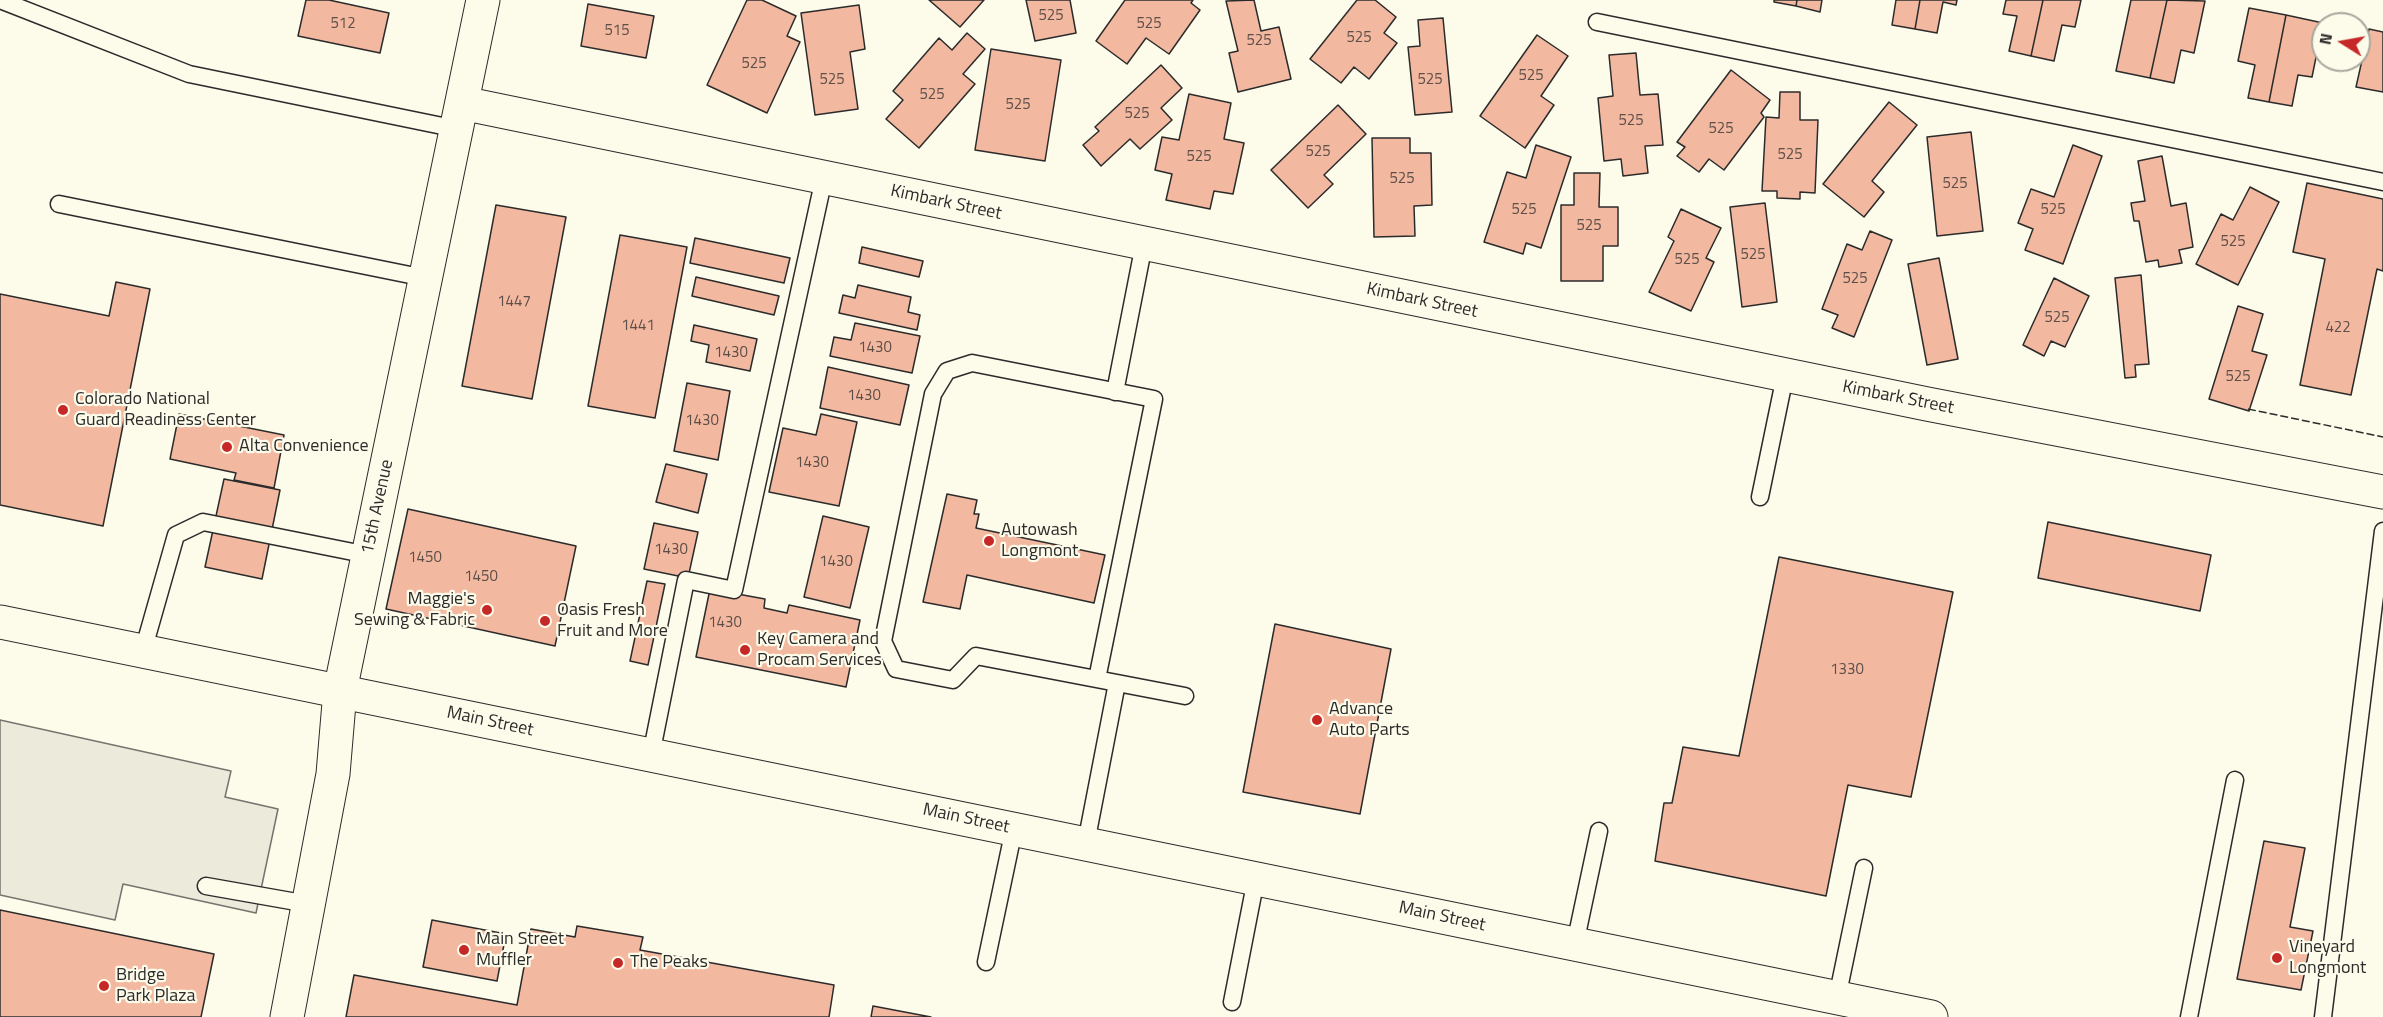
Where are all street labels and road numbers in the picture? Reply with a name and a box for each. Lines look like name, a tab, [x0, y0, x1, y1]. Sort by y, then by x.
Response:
street label: Kimbark Street	[889, 181, 1003, 225]
street label: Kimbark Street	[1365, 279, 1479, 323]
street label: Kimbark Street	[1841, 377, 1955, 419]
street label: 15th Avenue	[357, 458, 399, 556]
street label: Main Street	[445, 702, 535, 742]
street label: Main Street	[921, 799, 1011, 839]
street label: Main Street	[1397, 897, 1487, 937]

